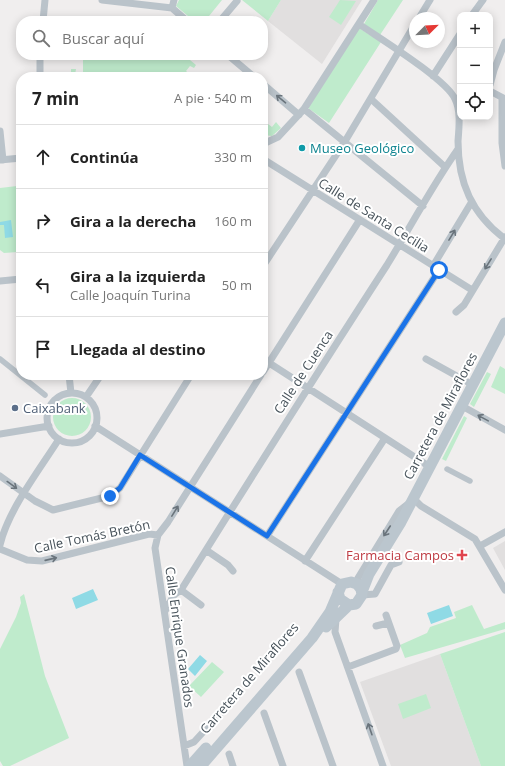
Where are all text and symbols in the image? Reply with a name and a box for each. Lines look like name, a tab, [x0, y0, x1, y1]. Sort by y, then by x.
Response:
north arrow	[409, 12, 445, 48]
map controls	[457, 12, 493, 120]
button: +	[457, 12, 493, 48]
search box	[16, 16, 268, 60]
icon: search	[30, 27, 52, 49]
text: Buscar aquí	[62, 28, 144, 48]
button: −	[457, 48, 493, 84]
button: locate	[457, 84, 493, 120]
text: 7 min	[32, 87, 79, 110]
text: A pie · 540 m	[174, 89, 252, 107]
one-way arrow	[276, 95, 287, 104]
place label: Museo Geológico	[310, 139, 415, 157]
marker: Museo Geológico	[297, 143, 307, 153]
icon: ahead	[32, 146, 54, 168]
text: Continúa	[70, 147, 139, 167]
text: 330 m	[214, 148, 252, 166]
street label: Calle de Santa Cecilia	[315, 174, 433, 256]
icon: right	[32, 210, 54, 232]
text: Gira a la derecha	[70, 211, 196, 231]
text: 160 m	[214, 212, 252, 230]
one-way arrow	[448, 230, 456, 241]
one-way arrow	[484, 258, 492, 270]
route start	[430, 261, 448, 279]
text: Gira a la izquierda	[70, 266, 206, 286]
icon: left	[32, 274, 54, 296]
text: 50 m	[222, 276, 252, 294]
text: Calle Joaquín Turina	[70, 286, 191, 304]
street label: Calle de Cuenca	[269, 327, 337, 417]
icon: arrive	[32, 338, 54, 360]
text: Llegada al destino	[70, 339, 205, 359]
street label: Carretera de Miraflores	[399, 349, 481, 483]
place label: Caixabank	[23, 399, 86, 417]
marker: Caixabank	[10, 403, 20, 413]
one-way arrow	[477, 414, 489, 422]
one-way arrow	[6, 481, 17, 490]
route end	[101, 487, 119, 505]
one-way arrow	[171, 505, 179, 517]
street label: Calle Tomás Bretón	[32, 515, 152, 557]
one-way arrow	[383, 525, 391, 536]
place label: Farmacia Campos	[346, 546, 454, 564]
marker: Farmacia Campos	[457, 550, 467, 560]
one-way arrow	[44, 555, 57, 563]
street label: Calle Enrique Granados	[161, 565, 199, 709]
street label: Carretera de Miraflores	[196, 619, 302, 737]
one-way arrow	[366, 723, 373, 736]

